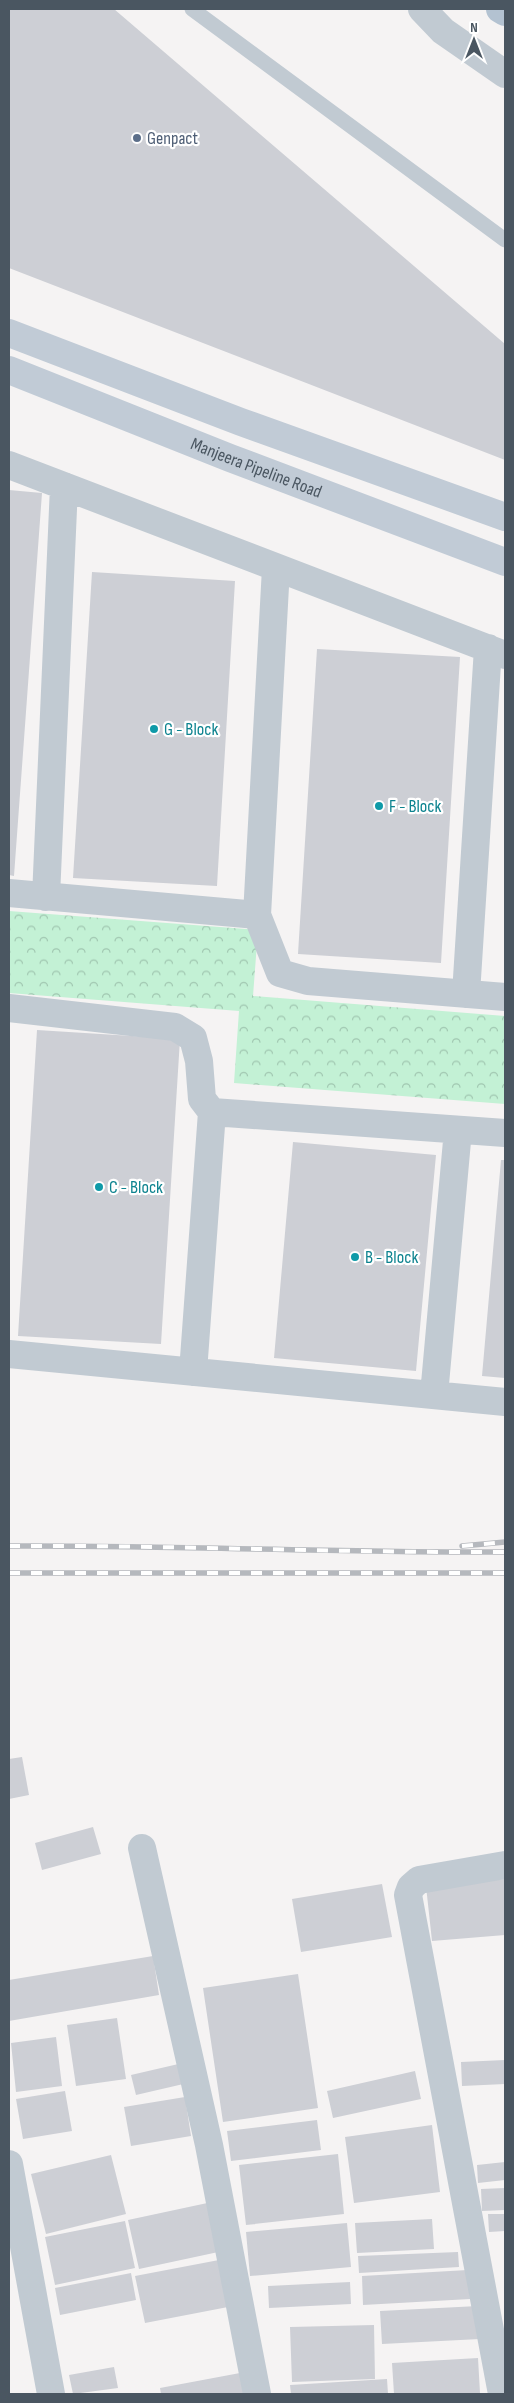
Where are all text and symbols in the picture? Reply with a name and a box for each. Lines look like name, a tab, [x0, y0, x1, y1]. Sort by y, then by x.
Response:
north arrow	[449, 15, 499, 65]
text: N	[470, 19, 478, 36]
place label: Genpact	[147, 128, 198, 149]
marker: Genpact	[131, 132, 143, 144]
street label: Manjeera Pipeline Road	[188, 433, 325, 502]
place label: G - Block	[164, 719, 218, 740]
marker: G - Block	[148, 723, 160, 735]
place label: F - Block	[389, 796, 441, 817]
marker: F - Block	[373, 800, 385, 812]
place label: C - Block	[109, 1177, 163, 1198]
marker: C - Block	[93, 1181, 105, 1193]
place label: B - Block	[365, 1247, 418, 1268]
marker: B - Block	[349, 1251, 361, 1263]

